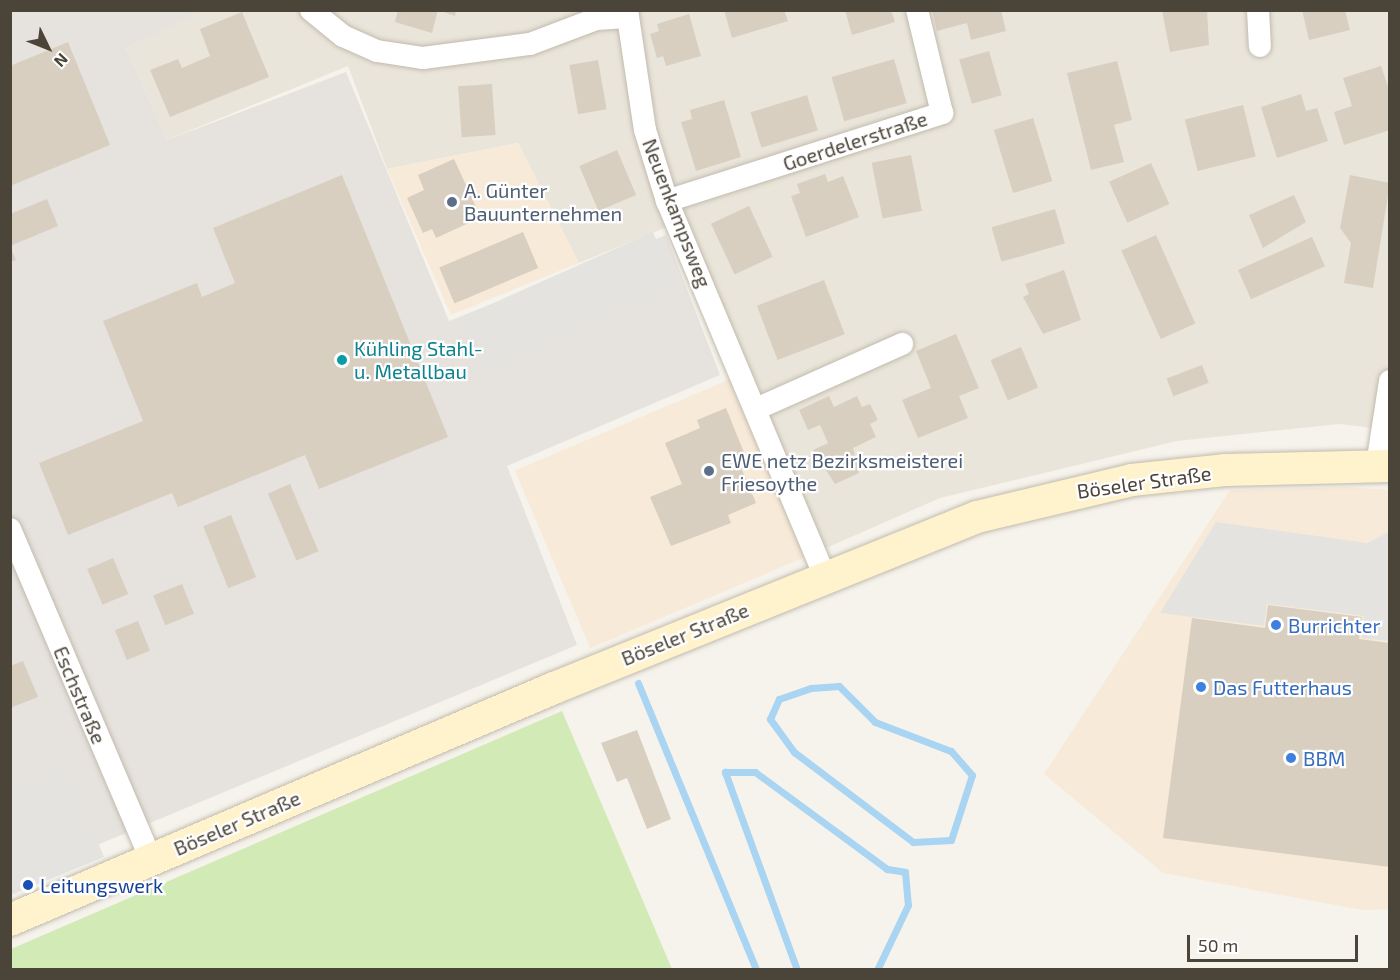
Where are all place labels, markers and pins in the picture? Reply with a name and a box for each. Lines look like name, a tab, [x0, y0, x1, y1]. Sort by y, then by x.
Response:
place label: A. Günter Bauunternehmen	[464, 178, 622, 225]
marker: A. Günter Bauunternehmen	[445, 195, 459, 209]
place label: Kühling Stahl- u. Metallbau	[354, 336, 483, 383]
marker: Kühling Stahl- u. Metallbau	[335, 353, 349, 367]
place label: EWE netz Bezirksmeisterei Friesoythe	[721, 448, 963, 495]
marker: EWE netz Bezirksmeisterei Friesoythe	[702, 464, 716, 478]
place label: Burrichter	[1288, 613, 1381, 637]
marker: Burrichter	[1269, 618, 1283, 632]
place label: Das Futterhaus	[1213, 675, 1352, 699]
marker: Das Futterhaus	[1194, 680, 1208, 694]
place label: BBM	[1303, 746, 1345, 770]
marker: BBM	[1284, 751, 1298, 765]
place label: Leitungswerk	[40, 873, 163, 897]
marker: Leitungswerk	[21, 878, 35, 892]

